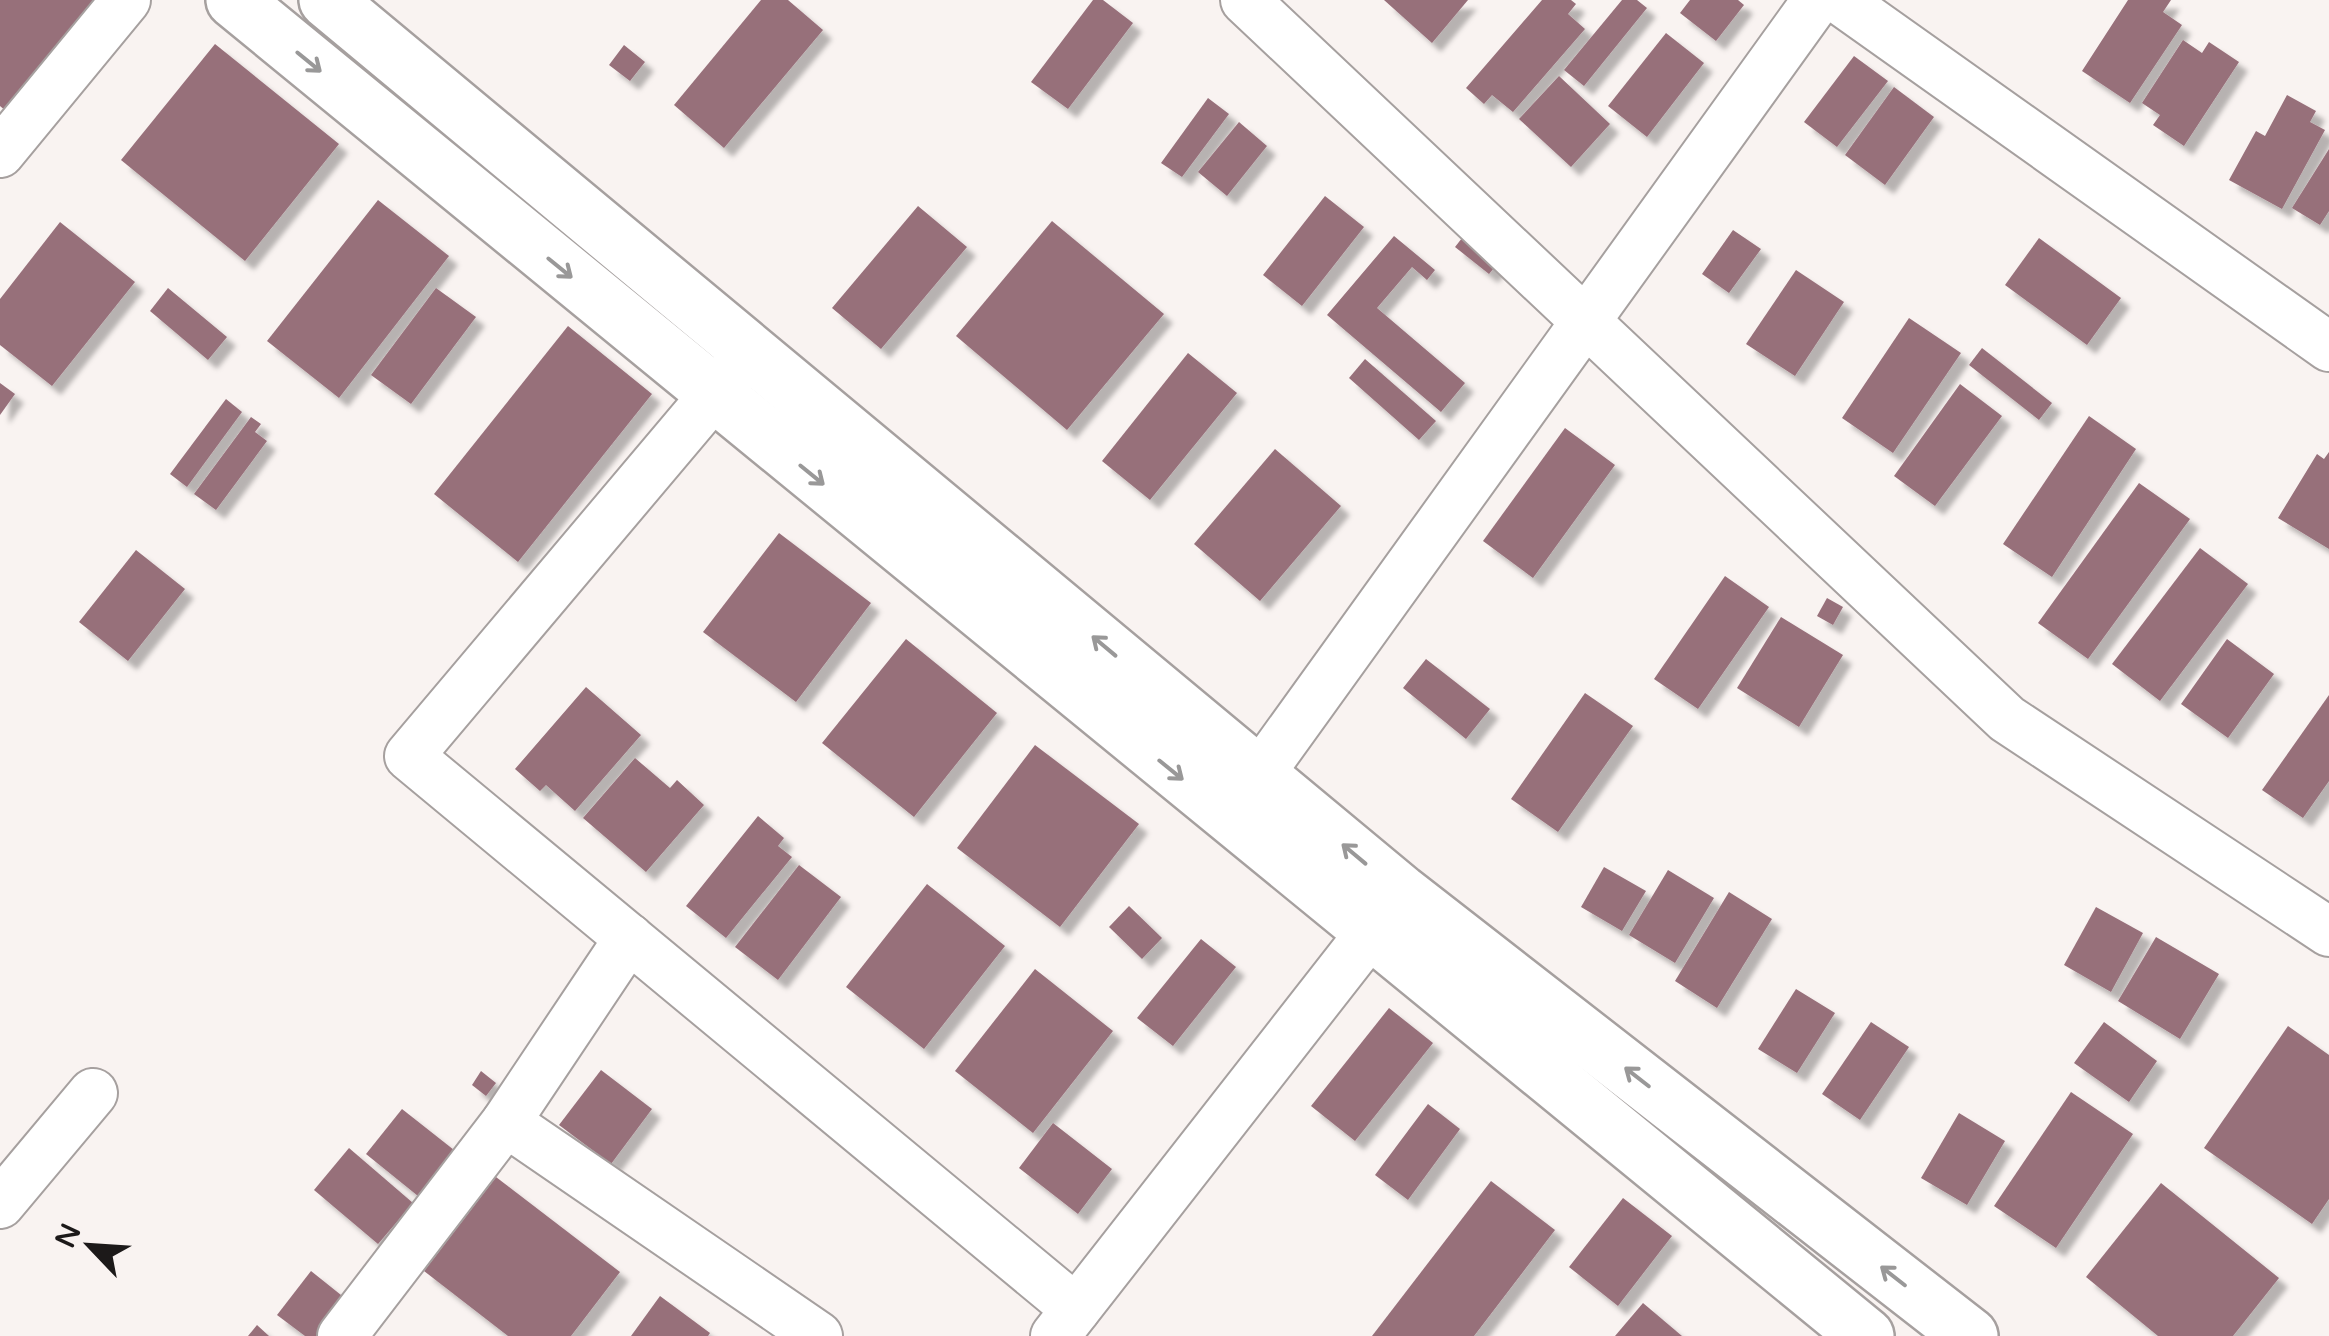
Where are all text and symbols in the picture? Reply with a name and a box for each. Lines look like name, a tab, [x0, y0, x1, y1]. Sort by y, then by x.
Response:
one-way arrow	[296, 51, 322, 73]
one-way arrow	[547, 257, 573, 279]
one-way arrow	[798, 463, 824, 485]
one-way arrow	[1091, 635, 1117, 657]
one-way arrow	[1157, 759, 1183, 781]
one-way arrow	[1341, 843, 1367, 865]
one-way arrow	[1624, 1066, 1650, 1088]
north arrow	[40, 1196, 140, 1296]
text: N	[48, 1218, 88, 1253]
one-way arrow	[1880, 1266, 1907, 1287]

